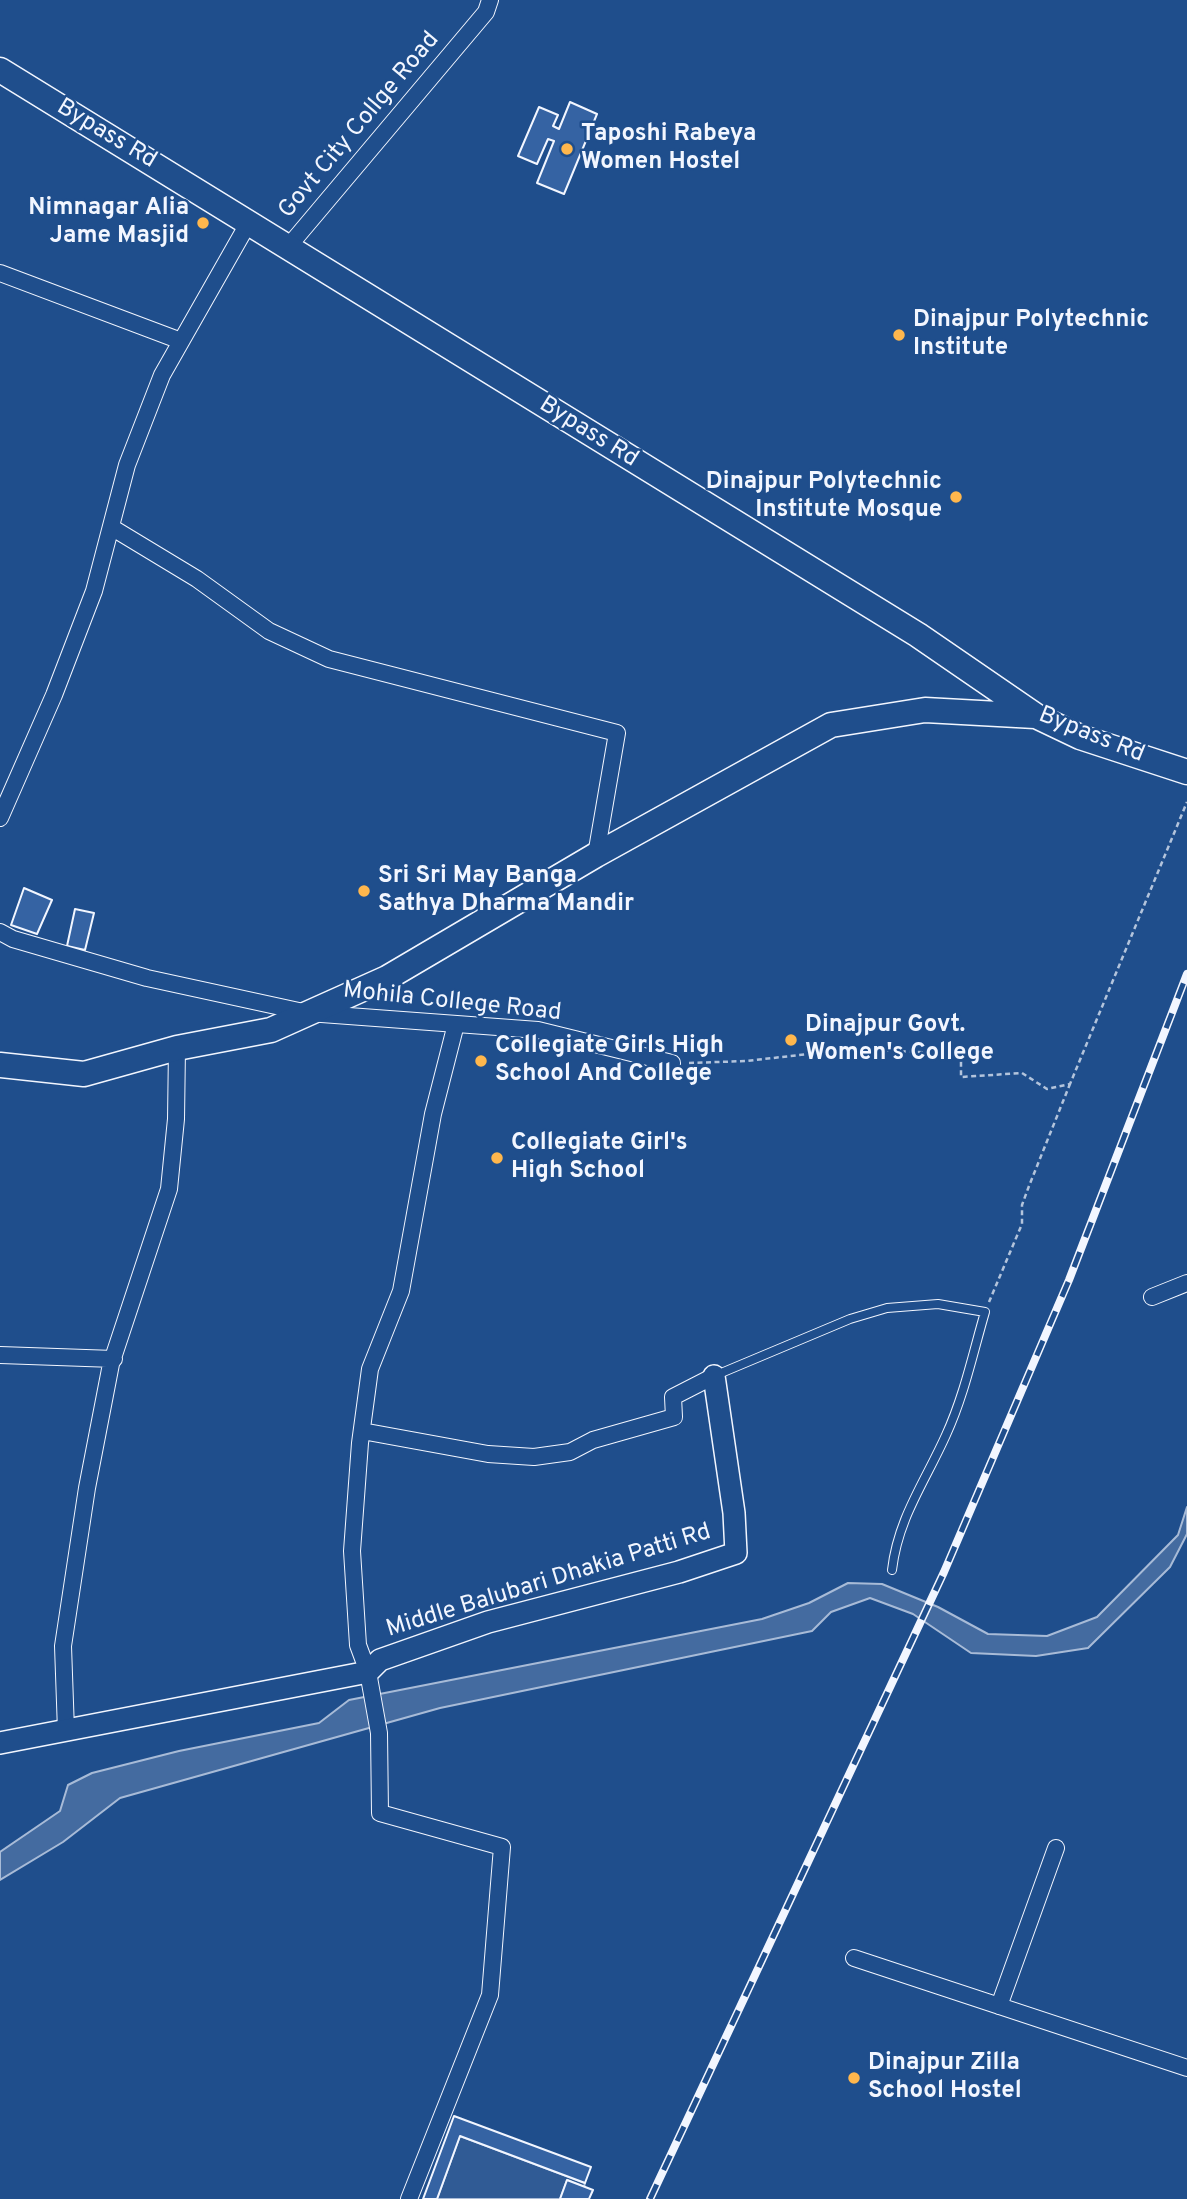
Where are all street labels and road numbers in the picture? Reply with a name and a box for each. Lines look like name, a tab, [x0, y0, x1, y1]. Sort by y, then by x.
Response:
street label: Govt City Collge Road	[274, 27, 446, 225]
street label: Bypass Rd	[51, 94, 161, 176]
street label: Bypass Rd	[533, 391, 643, 475]
street label: Bypass Rd	[1034, 702, 1148, 770]
street label: Mohila College Road	[341, 977, 563, 1029]
street label: Middle Balubari Dhakia Patti Rd	[383, 1519, 715, 1645]

